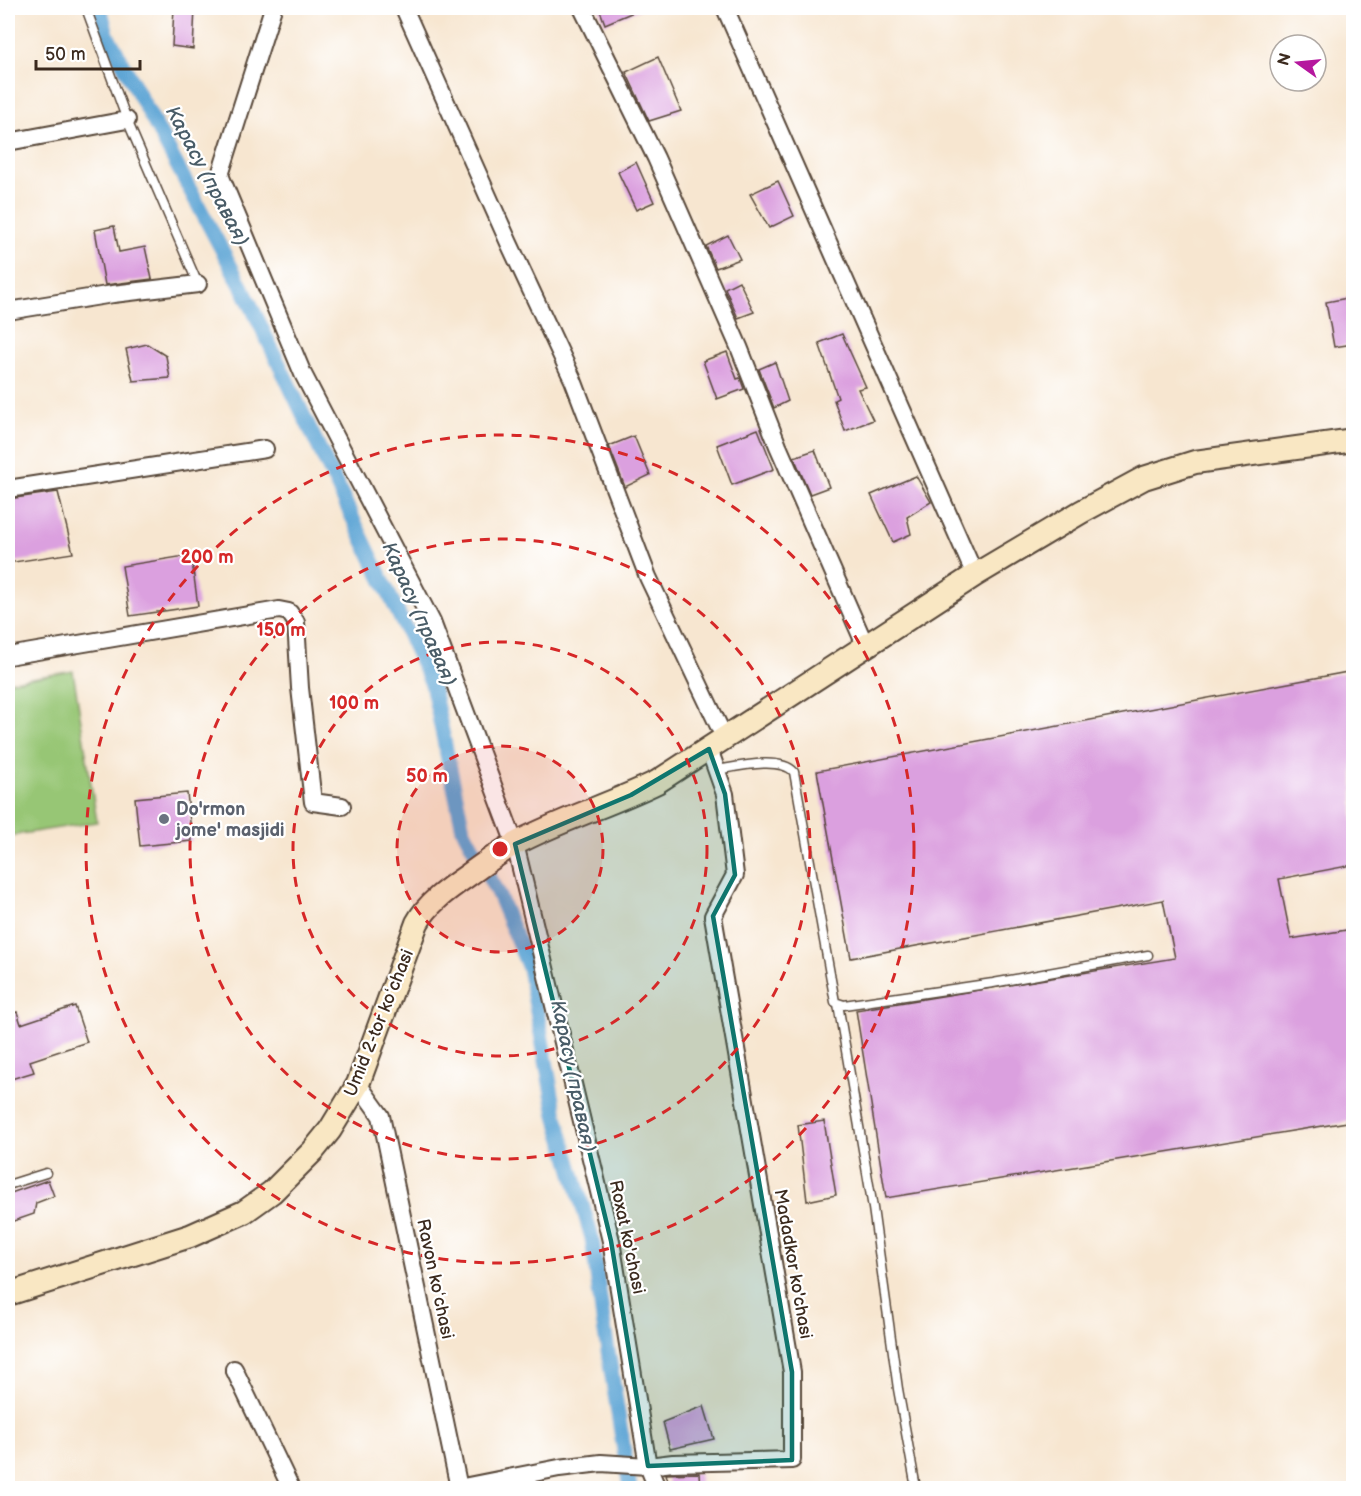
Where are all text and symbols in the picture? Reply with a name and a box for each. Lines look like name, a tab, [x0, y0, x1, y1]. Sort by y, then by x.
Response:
scale bar	[36, 33, 140, 71]
north arrow	[1268, 33, 1328, 93]
text: 50 m	[45, 44, 86, 65]
text: N	[1274, 51, 1296, 68]
water label: Карасу (правая)	[160, 102, 254, 251]
water label: Карасу (правая)	[377, 538, 462, 690]
text: 200 m	[180, 547, 234, 568]
text: 150 m	[256, 620, 306, 641]
text: 100 m	[329, 693, 379, 714]
text: 50 m	[406, 766, 448, 787]
place label: Do'rmon jome' masjidi	[175, 799, 284, 841]
marker: Do'rmon jome' masjidi	[157, 812, 171, 826]
centre of rings	[490, 839, 510, 859]
street label: Umid 2-tor koʻchasi	[340, 946, 418, 1100]
water label: Карасу (правая)	[545, 998, 601, 1155]
street label: Roxat ko'chasi	[605, 1178, 649, 1296]
street label: Madadkor ko'chasi	[769, 1187, 817, 1341]
street label: Ravon koʻchasi	[412, 1217, 458, 1341]

